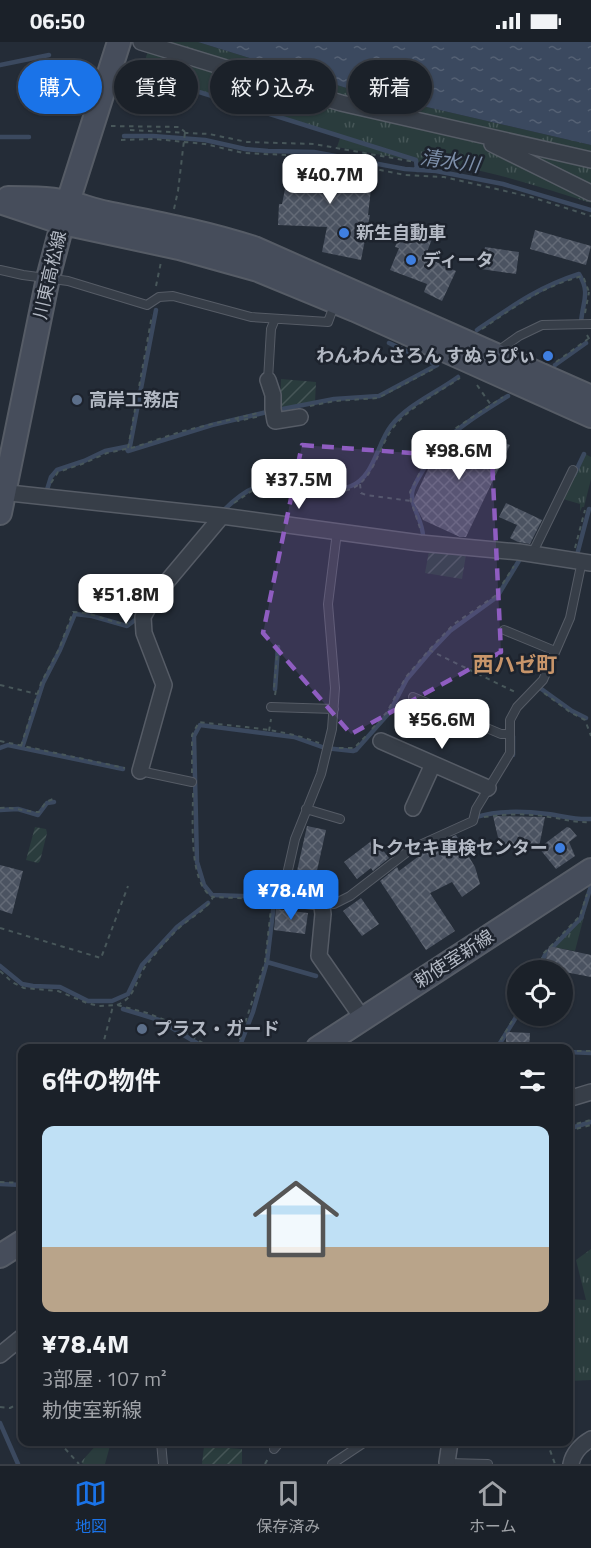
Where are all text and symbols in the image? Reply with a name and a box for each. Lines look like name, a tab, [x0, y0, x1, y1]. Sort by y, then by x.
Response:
text: 06:50	[30, 4, 85, 38]
chip: 購入	[18, 60, 102, 114]
chip: 賃貸	[114, 60, 198, 114]
chip: 絞り込み	[210, 60, 336, 114]
chip: 新着	[348, 60, 432, 114]
water label: 清水川	[418, 141, 484, 180]
pin: ¥40.7M	[281, 154, 379, 205]
text: ¥40.7M	[296, 158, 364, 189]
place label: 新生自動車	[356, 219, 446, 246]
marker: 新生自動車	[337, 226, 351, 240]
street label: 川東高松線	[26, 228, 73, 322]
place label: ディータ	[423, 246, 494, 273]
marker: ディータ	[404, 253, 418, 267]
place label: わんわんさろん すぬぅぴぃ	[316, 342, 536, 369]
marker: わんわんさろん すぬぅぴぃ	[541, 349, 555, 363]
place label: 高岸工務店	[89, 386, 179, 413]
marker: 高岸工務店	[70, 393, 84, 407]
pin: ¥98.6M	[410, 430, 508, 481]
text: ¥98.6M	[425, 434, 493, 465]
pin: ¥37.5M	[250, 459, 348, 510]
text: ¥37.5M	[265, 463, 333, 494]
pin: ¥51.8M	[77, 574, 175, 625]
text: ¥51.8M	[92, 578, 160, 609]
district label: 西ハゼ町	[473, 648, 557, 680]
pin: ¥56.6M	[393, 699, 491, 750]
text: ¥56.6M	[408, 703, 476, 734]
place label: トクセキ車検センター	[368, 834, 548, 861]
marker: トクセキ車検センター	[553, 841, 567, 855]
pin: ¥78.4M	[242, 870, 340, 921]
text: ¥78.4M	[257, 874, 325, 905]
street label: 勅使室新線	[408, 923, 499, 995]
map controls	[507, 960, 573, 1026]
button: locate	[507, 960, 573, 1026]
place label: プラス・ガード	[154, 1015, 280, 1042]
marker: プラス・ガード	[135, 1022, 149, 1036]
text: 6件の物件	[42, 1061, 161, 1100]
icon: filters	[516, 1064, 549, 1097]
icon: home	[242, 1165, 350, 1273]
text: ¥78.4M	[42, 1324, 129, 1363]
text: 3部屋 · 107 m²	[42, 1363, 167, 1394]
text: 勅使室新線	[42, 1394, 142, 1425]
tab: 地図	[74, 1477, 107, 1538]
tab: 保存済み	[256, 1477, 320, 1538]
tab: ホーム	[469, 1477, 517, 1538]

